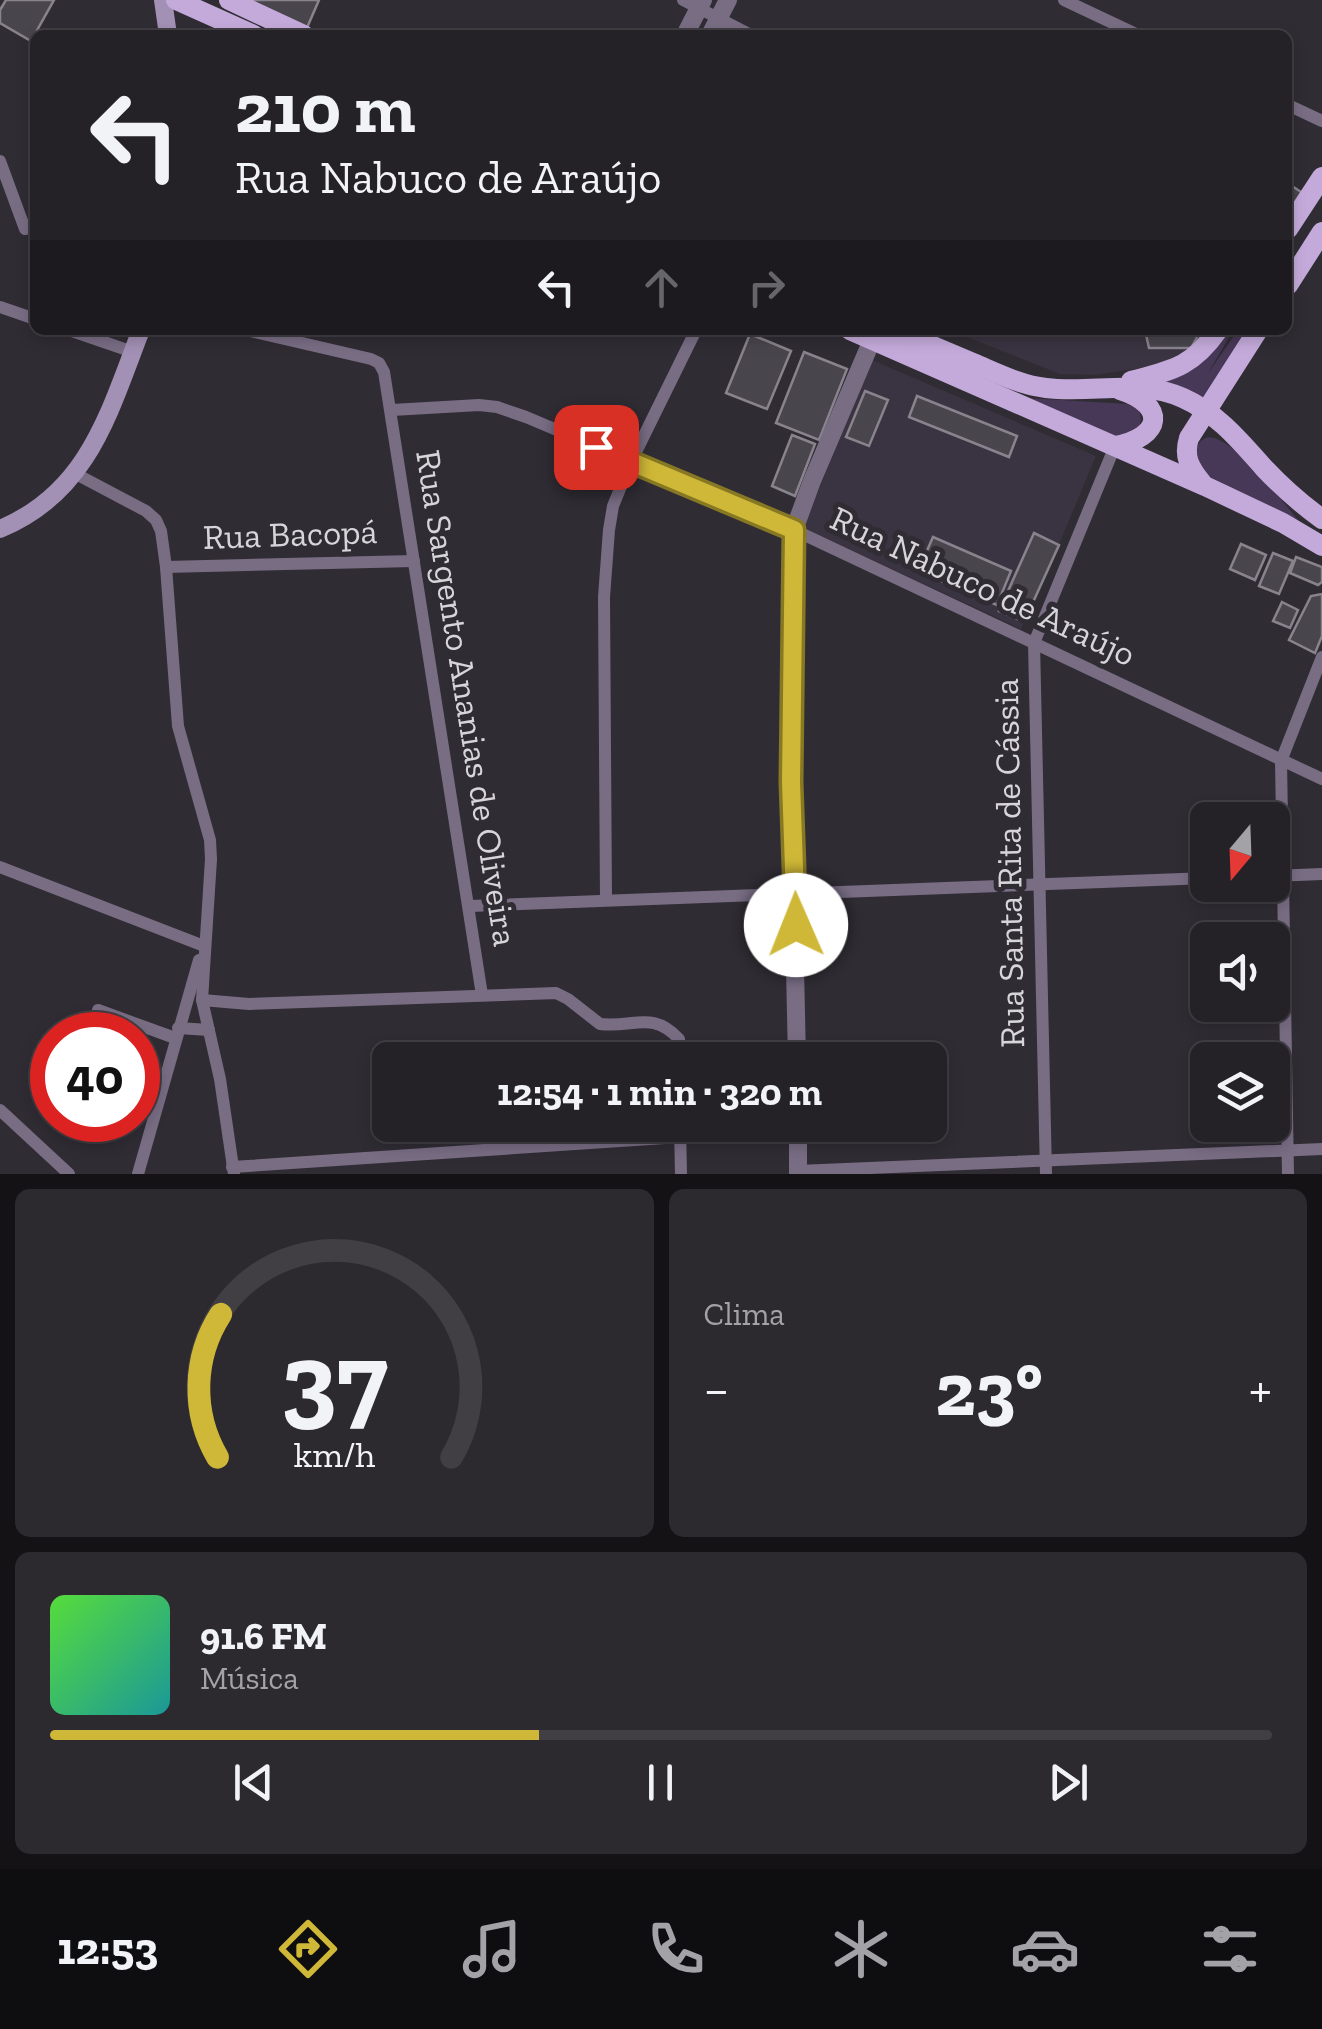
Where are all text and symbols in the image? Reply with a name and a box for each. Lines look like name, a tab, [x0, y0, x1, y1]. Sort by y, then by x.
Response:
text: 210 m	[235, 66, 416, 150]
icon: left	[70, 70, 200, 200]
text: Rua Nabuco de Araújo	[235, 151, 661, 205]
icon: left	[529, 260, 584, 315]
icon: ahead	[634, 260, 689, 315]
icon: right	[739, 260, 794, 315]
pin	[554, 405, 639, 490]
icon: arrive	[569, 420, 624, 475]
street label: Rua Sargento Ananias de Oliveira	[407, 447, 527, 949]
street label: Rua Nabuco de Araújo	[824, 497, 1142, 675]
street label: Rua Bacopá	[202, 510, 378, 558]
street label: Rua Santa Rita de Cássia	[985, 678, 1033, 1048]
north arrow	[1190, 802, 1290, 902]
map controls	[1190, 802, 1290, 1142]
position arrow	[744, 873, 848, 977]
button: sound	[1190, 922, 1290, 1022]
speed limit sign: 40	[30, 1012, 160, 1142]
button: layers	[1190, 1042, 1290, 1142]
text: 12:54 · 1 min · 320 m	[497, 1069, 822, 1115]
text: Clima	[704, 1295, 785, 1333]
text: 37	[281, 1317, 388, 1442]
text: 23°	[935, 1344, 1043, 1434]
text: −	[704, 1356, 729, 1422]
text: +	[1249, 1356, 1272, 1422]
text: km/h	[293, 1433, 375, 1476]
text: 91.6 FM	[200, 1613, 327, 1659]
text: Música	[200, 1659, 299, 1697]
icon: previous	[226, 1755, 281, 1810]
icon: pause	[633, 1755, 688, 1810]
icon: next	[1041, 1755, 1096, 1810]
icon: directions	[273, 1914, 343, 1984]
icon: music	[457, 1914, 527, 1984]
icon: phone	[641, 1914, 711, 1984]
icon: climate	[826, 1914, 896, 1984]
icon: car	[1010, 1914, 1080, 1984]
icon: filters	[1195, 1914, 1265, 1984]
text: 12:53	[57, 1922, 158, 1976]

